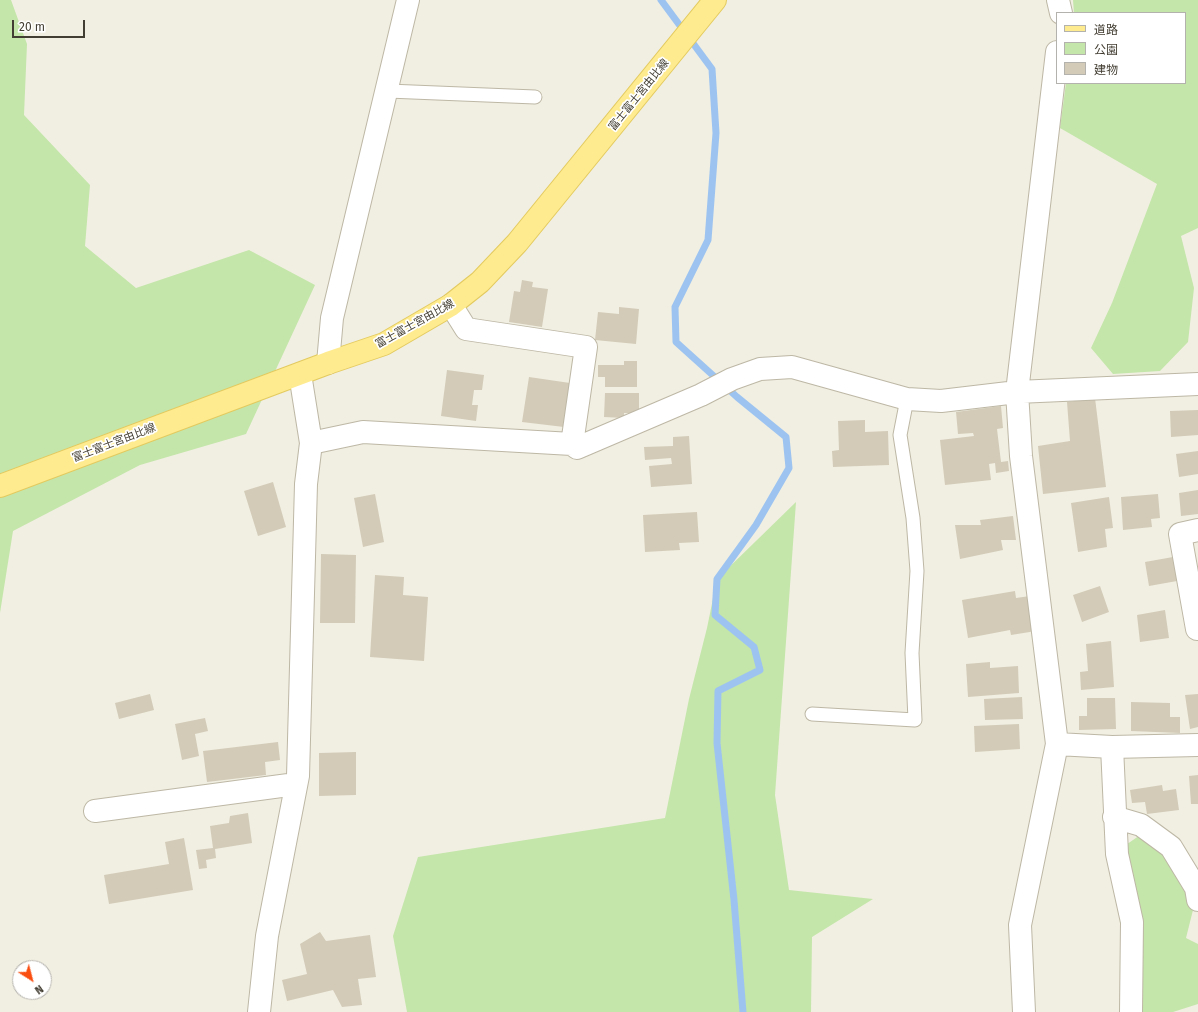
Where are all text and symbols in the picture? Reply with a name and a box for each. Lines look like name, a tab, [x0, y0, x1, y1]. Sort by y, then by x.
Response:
scale bar	[14, 12, 87, 38]
legend	[1056, 12, 1186, 84]
text: 20 m	[19, 20, 45, 34]
text: 道路	[1094, 23, 1118, 37]
text: 公園	[1094, 43, 1118, 57]
street label: 富士富士宮由比線	[606, 57, 672, 133]
text: 建物	[1094, 63, 1118, 77]
street label: 富士富士宮由比線	[373, 297, 457, 351]
street label: 富士富士宮由比線	[71, 421, 157, 465]
north arrow	[12, 960, 52, 1000]
text: N	[32, 982, 46, 997]

